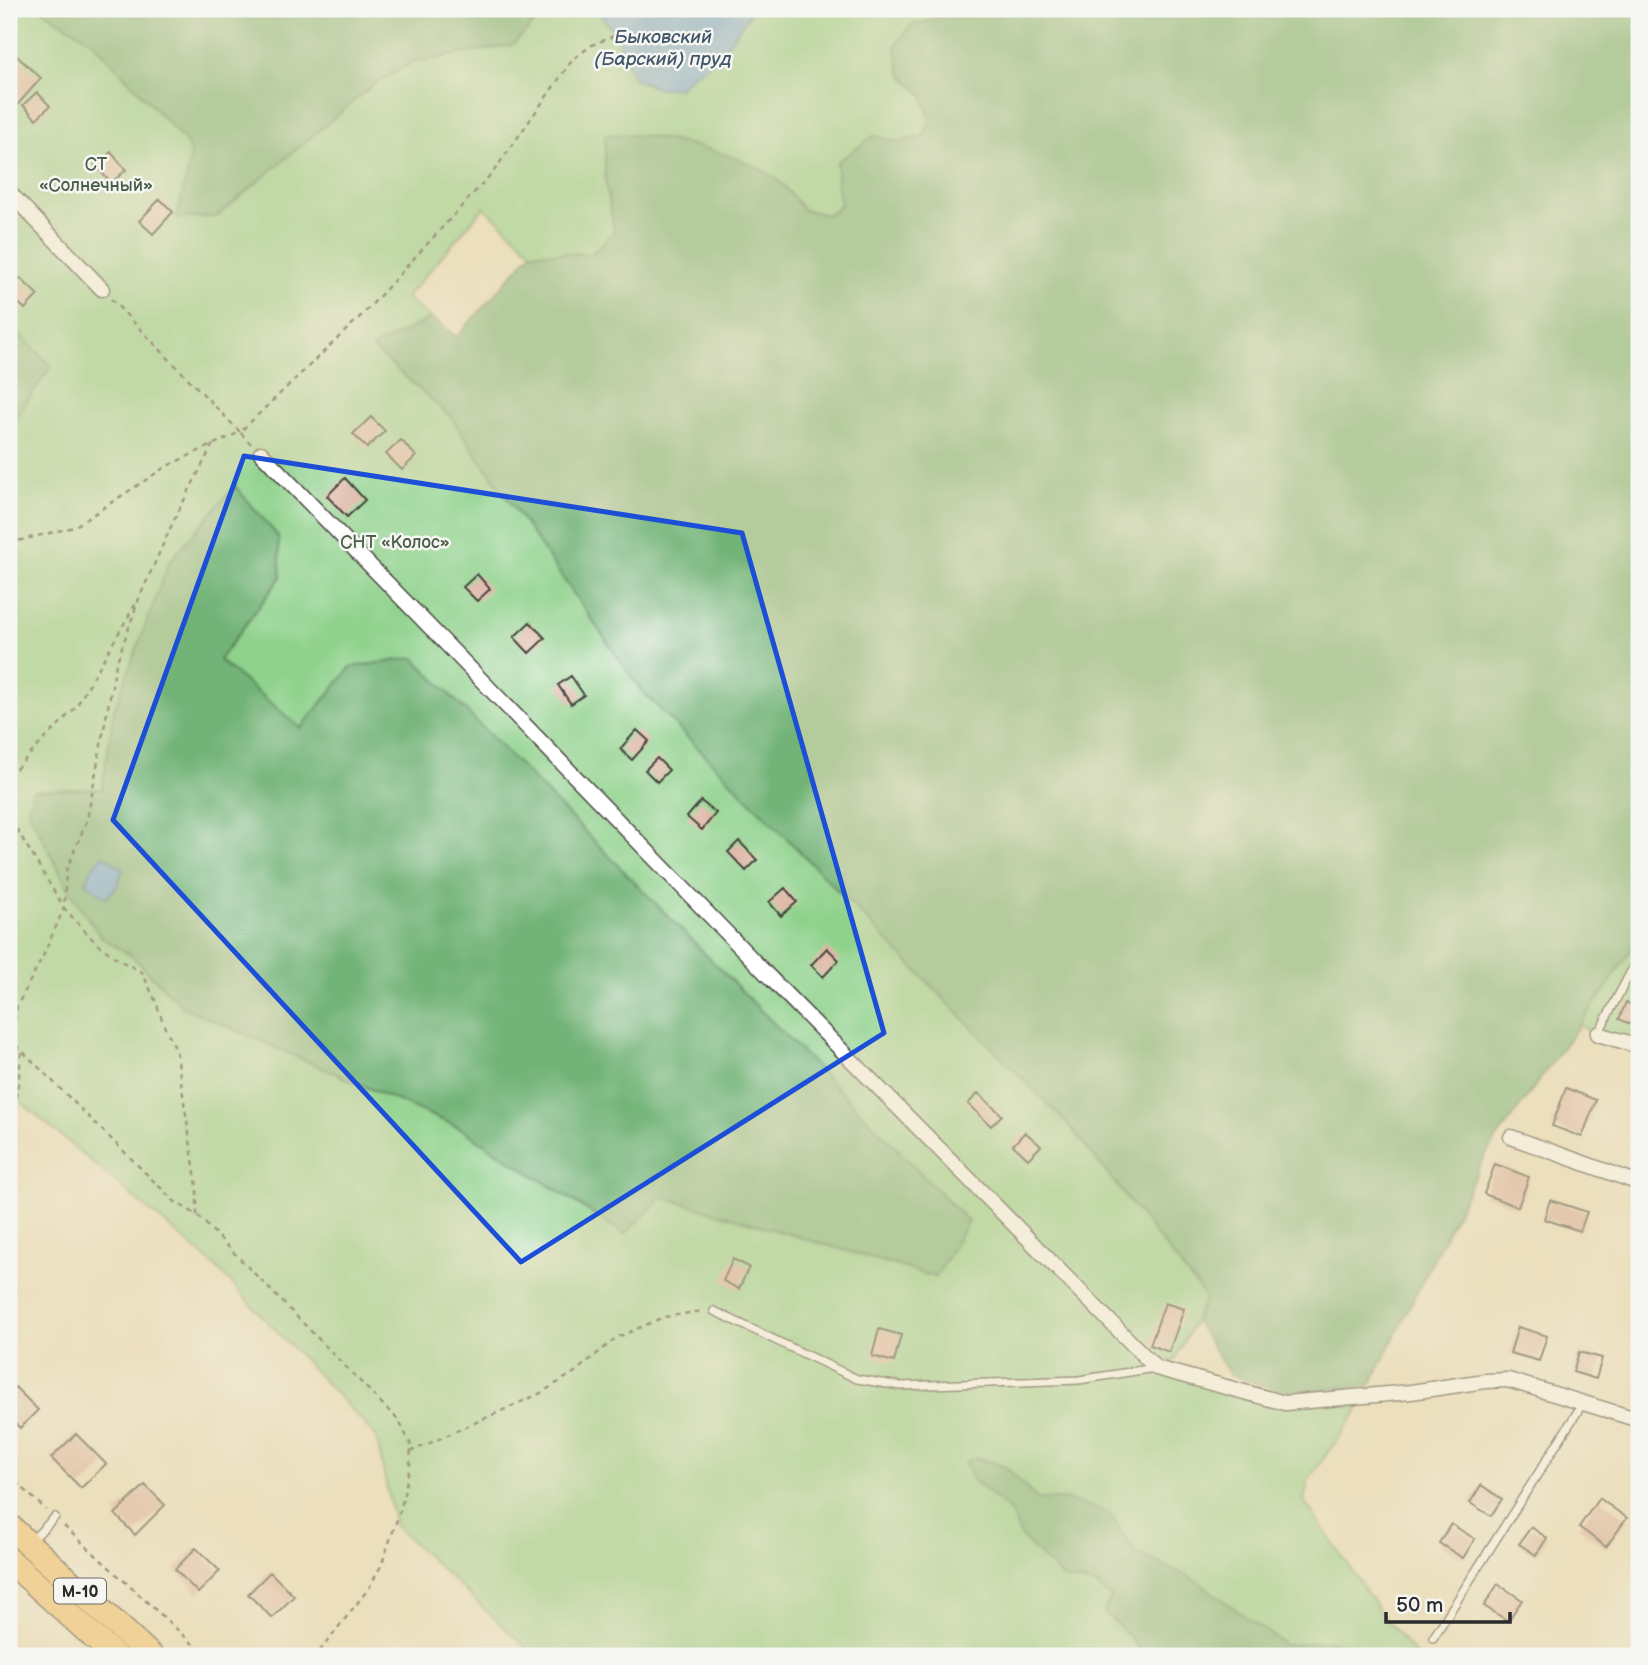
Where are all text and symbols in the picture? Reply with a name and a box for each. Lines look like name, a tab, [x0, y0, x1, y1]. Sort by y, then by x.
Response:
water label: Быковский (Барский) пруд	[594, 26, 732, 71]
park label: СТ «Солнечный»	[39, 154, 153, 196]
park label: СНТ «Колос»	[340, 532, 450, 553]
road number: М-10	[54, 1578, 106, 1604]
scale bar	[1386, 1581, 1510, 1625]
text: 50 m	[1396, 1593, 1443, 1618]

